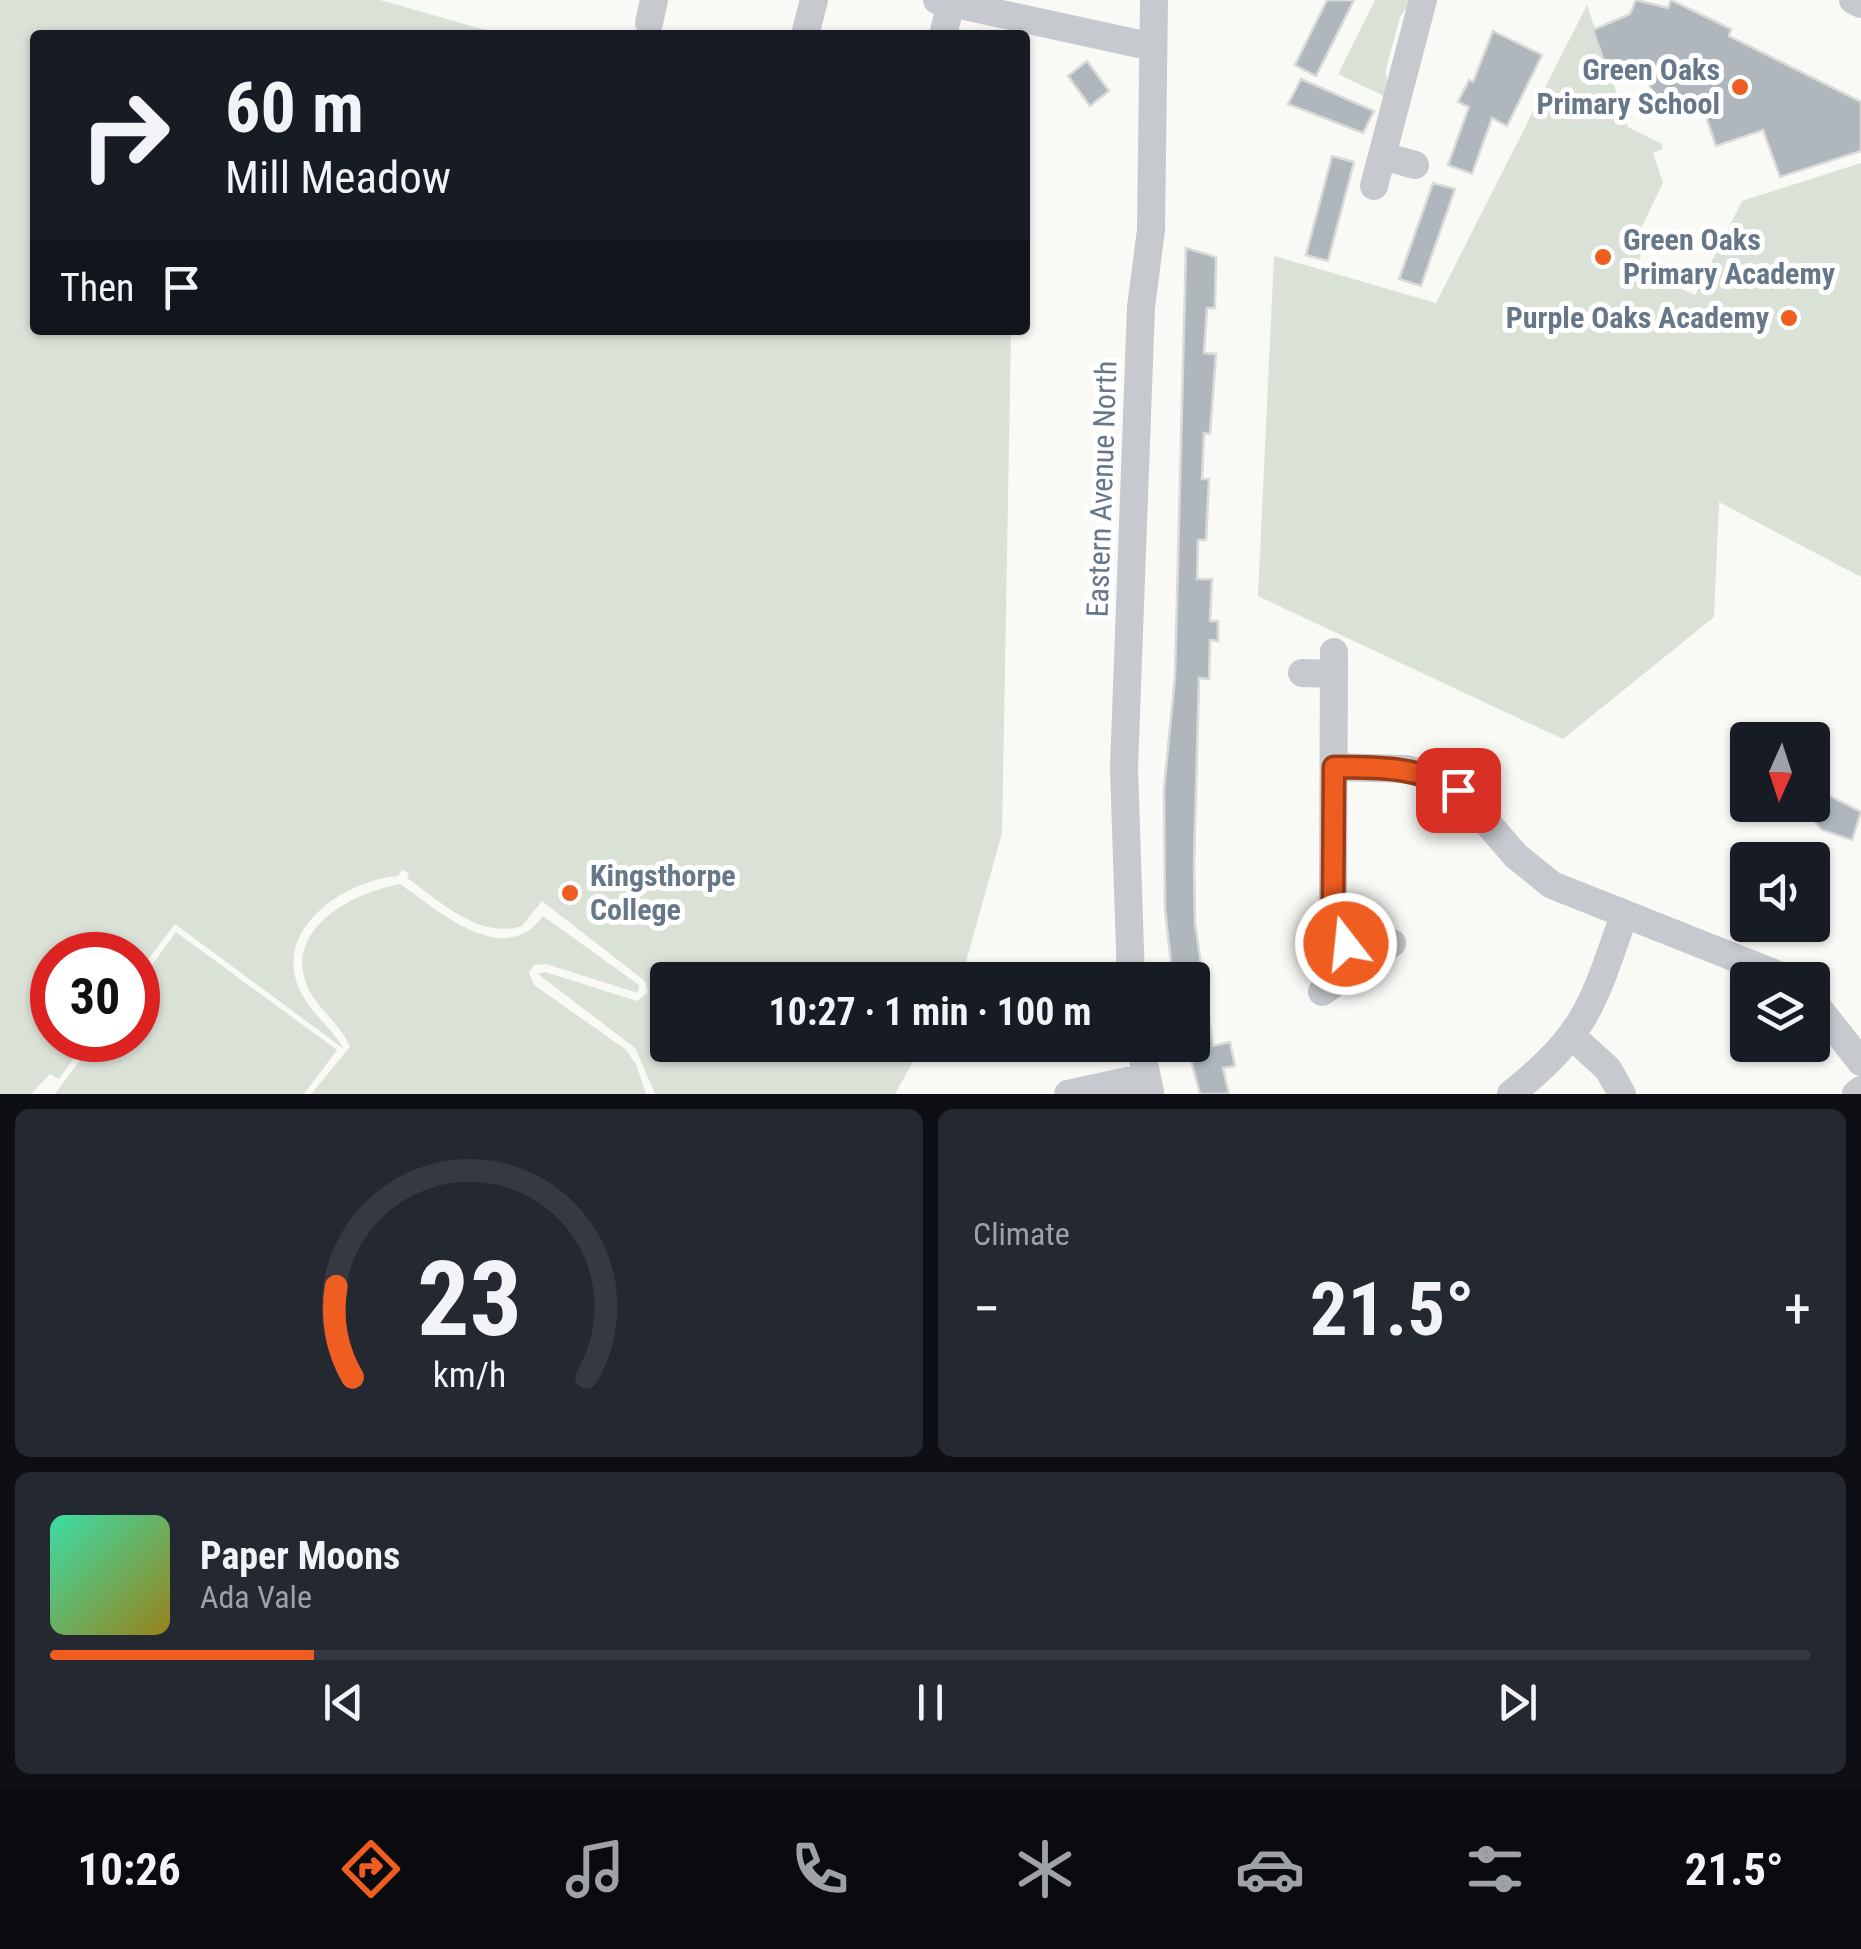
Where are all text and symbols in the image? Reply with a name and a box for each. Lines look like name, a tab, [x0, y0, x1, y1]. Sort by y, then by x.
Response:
place label: Green Oaks Primary School	[1536, 52, 1720, 121]
text: 60 m	[225, 67, 364, 149]
icon: right	[60, 70, 190, 200]
marker: Green Oaks Primary School	[1729, 76, 1751, 98]
text: Mill Meadow	[225, 151, 451, 204]
place label: Green Oaks Primary Academy	[1623, 222, 1836, 291]
marker: Green Oaks Primary Academy	[1592, 246, 1614, 268]
icon: arrive	[154, 260, 209, 315]
text: Then	[60, 266, 134, 310]
place label: Purple Oaks Academy	[1506, 300, 1770, 335]
marker: Purple Oaks Academy	[1778, 307, 1800, 329]
street label: Eastern Avenue North	[1080, 360, 1123, 618]
north arrow	[1730, 722, 1830, 822]
map controls	[1730, 722, 1830, 1062]
pin	[1416, 748, 1501, 833]
icon: arrive	[1431, 763, 1486, 818]
button: sound	[1730, 842, 1830, 942]
place label: Kingsthorpe College	[590, 858, 736, 927]
marker: Kingsthorpe College	[559, 882, 581, 904]
position arrow	[1294, 892, 1398, 996]
speed limit sign: 30	[30, 932, 160, 1062]
button: layers	[1730, 962, 1830, 1062]
text: 10:27 · 1 min · 100 m	[769, 990, 1091, 1034]
text: Climate	[973, 1215, 1070, 1253]
text: 23	[416, 1239, 522, 1360]
text: 21.5°	[1310, 1265, 1474, 1353]
text: −	[973, 1277, 1001, 1341]
text: +	[1784, 1277, 1811, 1341]
text: km/h	[432, 1354, 506, 1396]
text: Paper Moons	[200, 1534, 400, 1578]
text: Ada Vale	[200, 1578, 312, 1616]
icon: previous	[316, 1675, 371, 1730]
icon: pause	[903, 1675, 958, 1730]
icon: next	[1490, 1675, 1545, 1730]
icon: directions	[336, 1834, 406, 1904]
icon: music	[560, 1834, 630, 1904]
icon: phone	[785, 1834, 855, 1904]
icon: climate	[1010, 1834, 1080, 1904]
icon: car	[1235, 1834, 1305, 1904]
icon: filters	[1460, 1834, 1530, 1904]
text: 10:26	[77, 1843, 181, 1896]
text: 21.5°	[1685, 1843, 1784, 1896]

